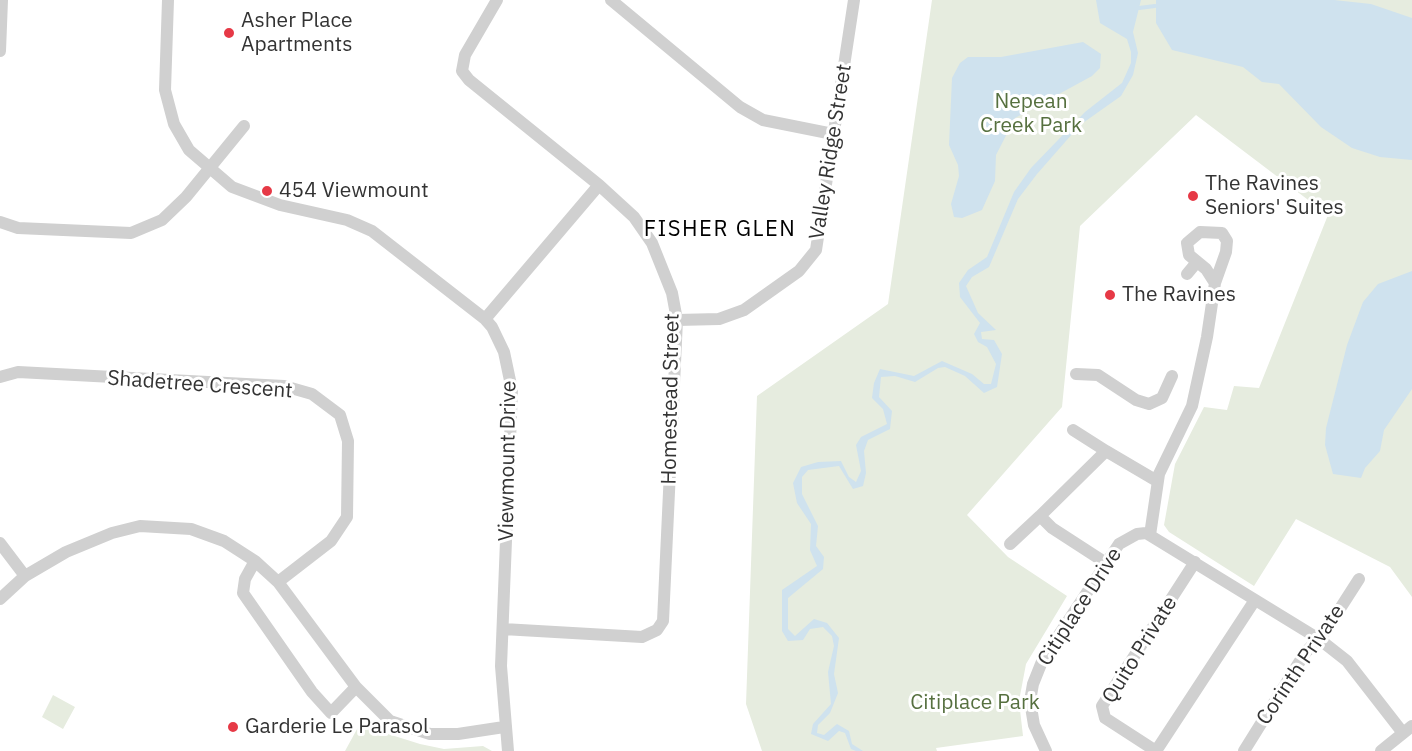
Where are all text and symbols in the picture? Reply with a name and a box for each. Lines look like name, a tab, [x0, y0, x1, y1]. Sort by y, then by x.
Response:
place label: Asher Place Apartments	[241, 8, 352, 58]
marker: Asher Place Apartments	[222, 26, 236, 40]
street label: Valley Ridge Street	[805, 62, 857, 242]
park label: Nepean Creek Park	[980, 89, 1082, 139]
place label: The Ravines Seniors' Suites	[1205, 171, 1344, 221]
place label: 454 Viewmount	[279, 178, 429, 204]
marker: 454 Viewmount	[260, 184, 274, 198]
marker: The Ravines Seniors' Suites	[1186, 189, 1200, 203]
district label: FISHER GLEN	[644, 217, 796, 243]
place label: The Ravines	[1122, 282, 1236, 308]
marker: The Ravines	[1103, 288, 1117, 302]
street label: Homestead Street	[657, 313, 685, 485]
street label: Shadetree Crescent	[106, 366, 294, 404]
street label: Viewmount Drive	[494, 380, 522, 542]
street label: Citiplace Drive	[1032, 543, 1128, 671]
street label: Quito Private	[1097, 592, 1183, 708]
street label: Corinth Private	[1252, 600, 1350, 730]
park label: Citiplace Park	[910, 690, 1040, 716]
place label: Garderie Le Parasol	[245, 714, 429, 740]
marker: Garderie Le Parasol	[226, 720, 240, 734]

